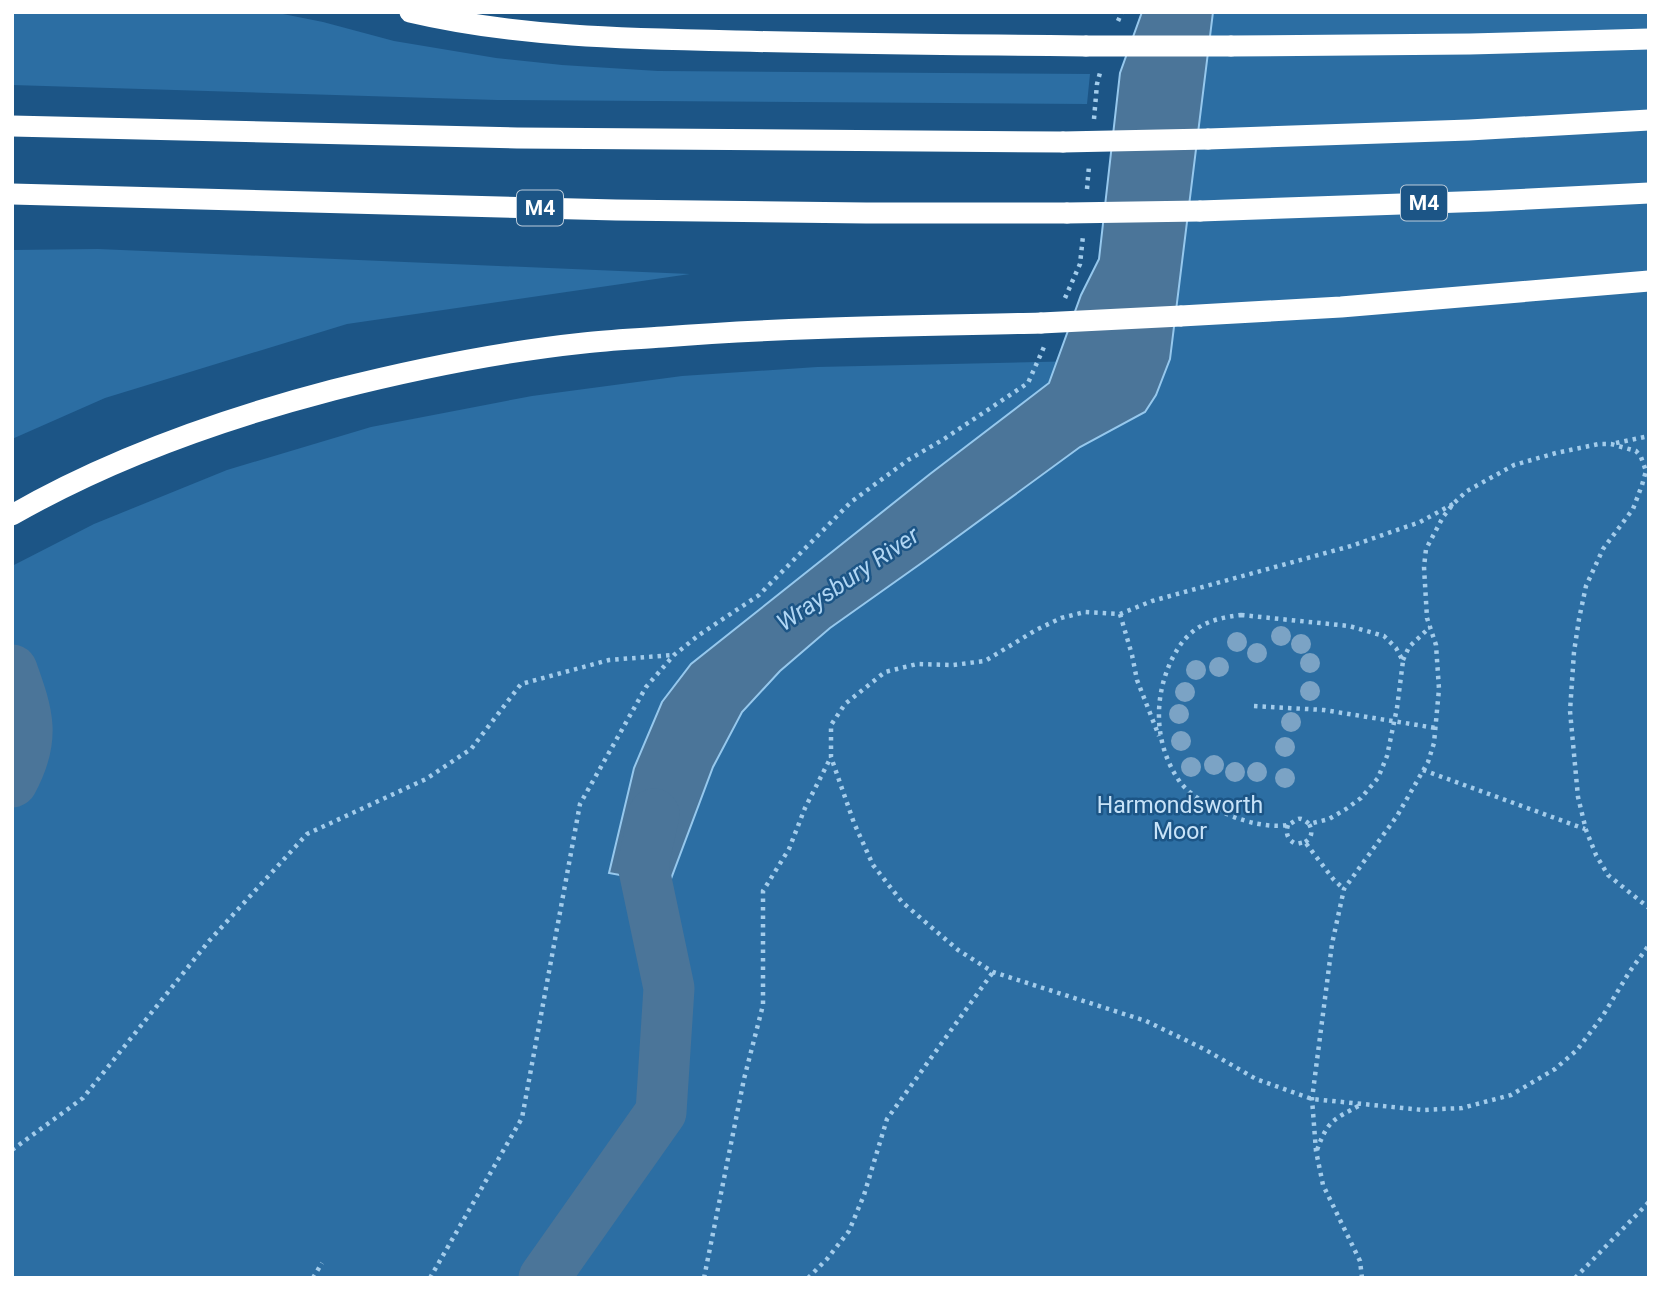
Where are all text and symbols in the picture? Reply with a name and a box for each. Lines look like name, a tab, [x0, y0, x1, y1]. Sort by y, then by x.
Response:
road number: M4	[1401, 186, 1447, 220]
road number: M4	[517, 190, 563, 226]
water label: Wraysbury River	[772, 520, 925, 637]
park label: Harmondsworth Moor	[1097, 792, 1263, 845]

